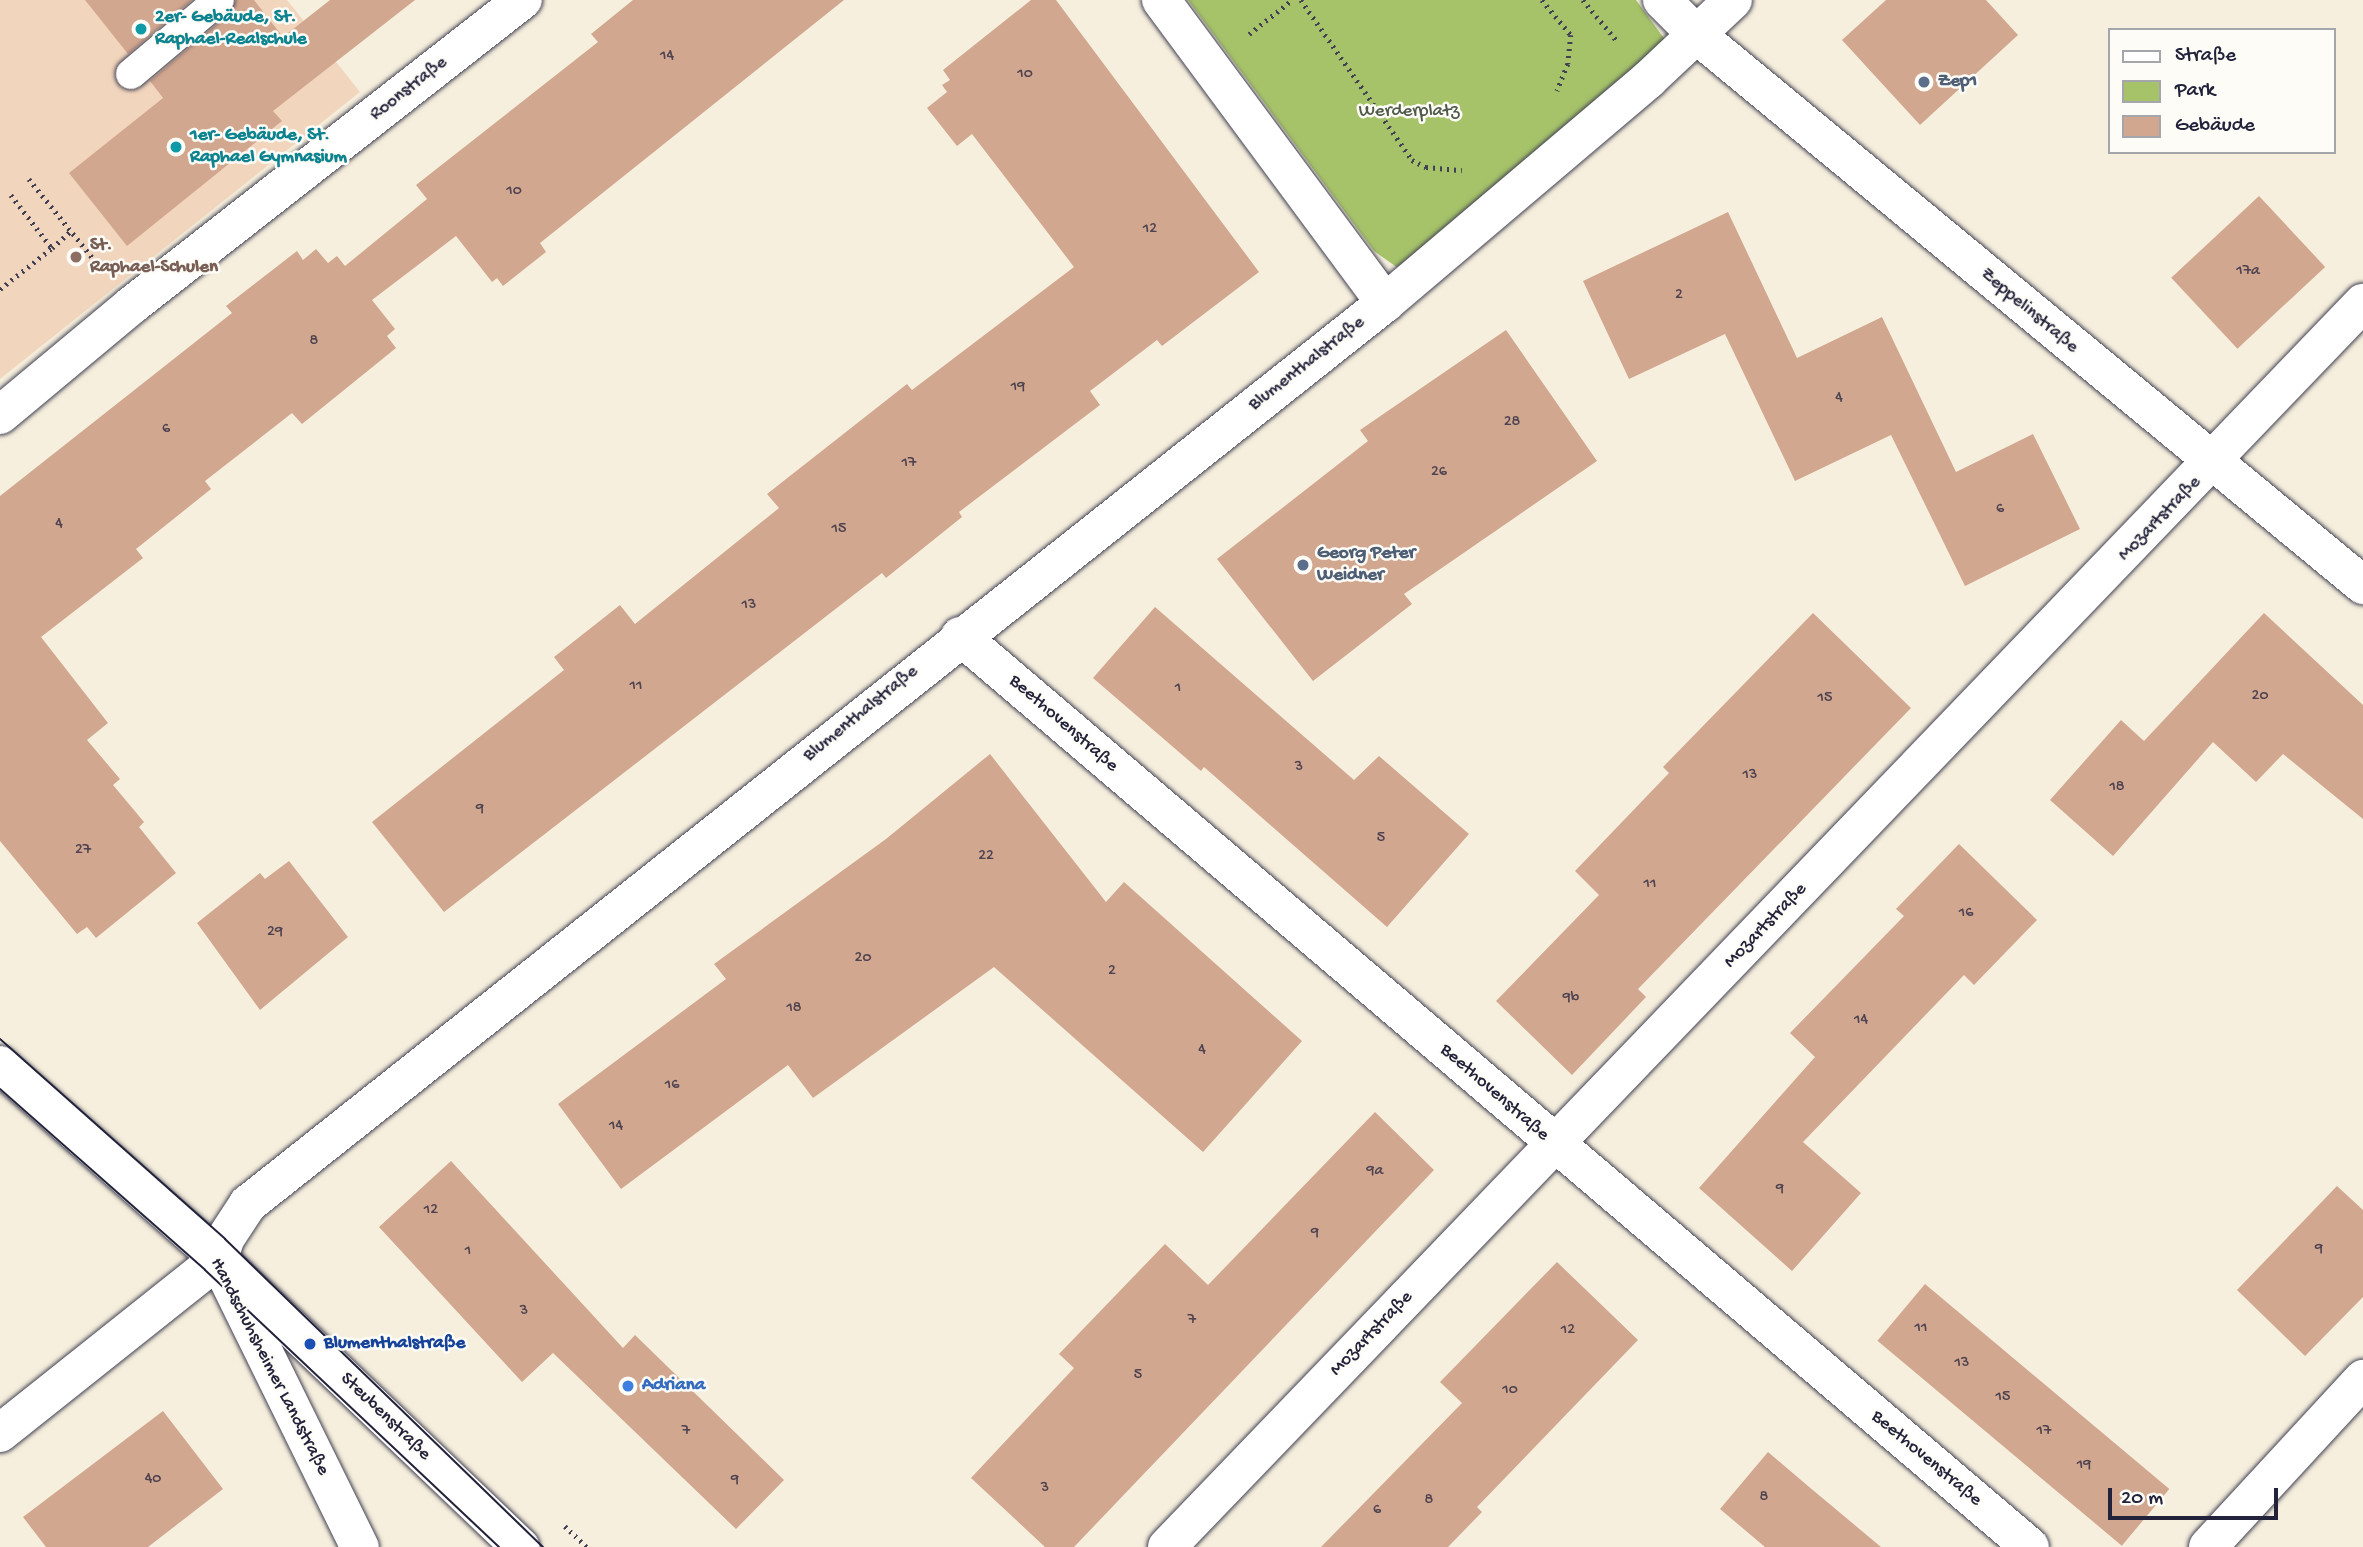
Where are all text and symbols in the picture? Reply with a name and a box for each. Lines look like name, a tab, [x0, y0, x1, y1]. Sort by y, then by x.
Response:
place label: 2er- Gebäude, St. Raphael-Realschule	[155, 7, 307, 51]
marker: 2er- Gebäude, St. Raphael-Realschule	[133, 21, 149, 37]
legend	[2108, 28, 2335, 154]
text: Straße	[2175, 44, 2236, 69]
house number: 14	[660, 47, 674, 67]
street label: Roonstraße	[366, 52, 452, 126]
house number: 10	[1017, 65, 1033, 85]
place label: Zep1	[1938, 71, 1977, 93]
marker: Zep1	[1916, 74, 1932, 90]
text: Park	[2175, 79, 2215, 104]
park label: Werderplatz	[1359, 101, 1459, 123]
text: Gebäude	[2175, 114, 2255, 139]
place label: 1er- Gebäude, St. Raphael Gymnasium	[190, 125, 347, 169]
marker: 1er- Gebäude, St. Raphael Gymnasium	[168, 139, 184, 155]
house number: 10	[506, 182, 522, 202]
house number: 12	[1143, 220, 1157, 240]
place label: St. Raphael-Schulen	[90, 235, 218, 279]
marker: St. Raphael-Schulen	[68, 249, 84, 265]
house number: 17a	[2236, 262, 2260, 282]
street label: Zeppelinstraße	[1975, 263, 2083, 359]
house number: 2	[1675, 286, 1683, 306]
street label: Blumenthalstraße	[1244, 312, 1370, 416]
house number: 8	[310, 332, 318, 352]
house number: 19	[1011, 378, 1025, 398]
house number: 4	[1835, 389, 1843, 409]
house number: 28	[1504, 413, 1520, 433]
house number: 6	[162, 420, 170, 440]
house number: 17	[902, 454, 916, 474]
house number: 26	[1431, 463, 1447, 483]
street label: Mozartstraße	[2114, 472, 2206, 566]
house number: 6	[1996, 500, 2004, 520]
house number: 4	[55, 515, 63, 535]
house number: 15	[832, 520, 846, 540]
place label: Georg Peter Weidner	[1317, 543, 1415, 587]
marker: Georg Peter Weidner	[1295, 557, 1311, 573]
house number: 13	[742, 596, 756, 616]
street label: Blumenthalstraße	[799, 661, 923, 767]
street label: Beethovenstraße	[1004, 670, 1122, 778]
house number: 11	[630, 677, 642, 697]
house number: 1	[1175, 679, 1181, 699]
house number: 20	[2252, 687, 2268, 707]
house number: 15	[1818, 689, 1832, 709]
house number: 3	[1295, 758, 1303, 778]
house number: 13	[1743, 766, 1757, 786]
house number: 18	[2109, 778, 2125, 798]
house number: 9	[476, 800, 484, 820]
house number: 5	[1377, 829, 1385, 849]
house number: 27	[75, 841, 91, 861]
house number: 22	[978, 847, 994, 867]
house number: 11	[1644, 875, 1656, 895]
street label: Mozartstraße	[1720, 879, 1812, 973]
house number: 16	[1959, 904, 1973, 924]
house number: 29	[267, 923, 283, 943]
house number: 20	[855, 949, 871, 969]
house number: 2	[1108, 962, 1116, 982]
house number: 9b	[1563, 989, 1579, 1009]
house number: 18	[786, 999, 802, 1019]
house number: 14	[1854, 1011, 1868, 1031]
street label: Beethovenstraße	[1435, 1039, 1553, 1147]
house number: 4	[1198, 1041, 1206, 1061]
house number: 16	[665, 1076, 679, 1096]
house number: 14	[609, 1117, 623, 1137]
house number: 9a	[1367, 1162, 1383, 1182]
house number: 9	[1776, 1180, 1784, 1200]
house number: 12	[424, 1201, 438, 1221]
house number: 9	[1311, 1224, 1319, 1244]
house number: 9	[2315, 1240, 2323, 1260]
house number: 1	[465, 1242, 471, 1262]
street label: Handschuhsheimer Landstraße	[204, 1254, 334, 1480]
street label: Mozartstraße	[1326, 1287, 1418, 1381]
house number: 3	[520, 1302, 528, 1322]
house number: 7	[1188, 1311, 1196, 1331]
house number: 11	[1915, 1319, 1927, 1339]
house number: 12	[1561, 1321, 1575, 1341]
place label: Blumenthalstraße	[324, 1333, 465, 1355]
marker: Blumenthalstraße	[302, 1336, 318, 1352]
house number: 13	[1955, 1354, 1969, 1374]
house number: 5	[1134, 1366, 1142, 1386]
street label: Steubenstraße	[335, 1368, 435, 1466]
place label: Adriana	[642, 1375, 705, 1397]
marker: Adriana	[620, 1378, 636, 1394]
house number: 10	[1502, 1381, 1518, 1401]
house number: 15	[1996, 1388, 2010, 1408]
street label: Beethovenstraße	[1866, 1406, 1986, 1512]
house number: 7	[682, 1422, 690, 1442]
house number: 17	[2037, 1422, 2051, 1442]
house number: 19	[2077, 1456, 2091, 1476]
house number: 40	[145, 1470, 161, 1490]
house number: 9	[731, 1471, 739, 1491]
scale bar	[2111, 1474, 2281, 1518]
house number: 3	[1041, 1479, 1049, 1499]
text: 20 m	[2121, 1487, 2163, 1512]
house number: 8	[1760, 1488, 1768, 1508]
house number: 8	[1425, 1491, 1433, 1511]
house number: 6	[1373, 1501, 1381, 1521]

